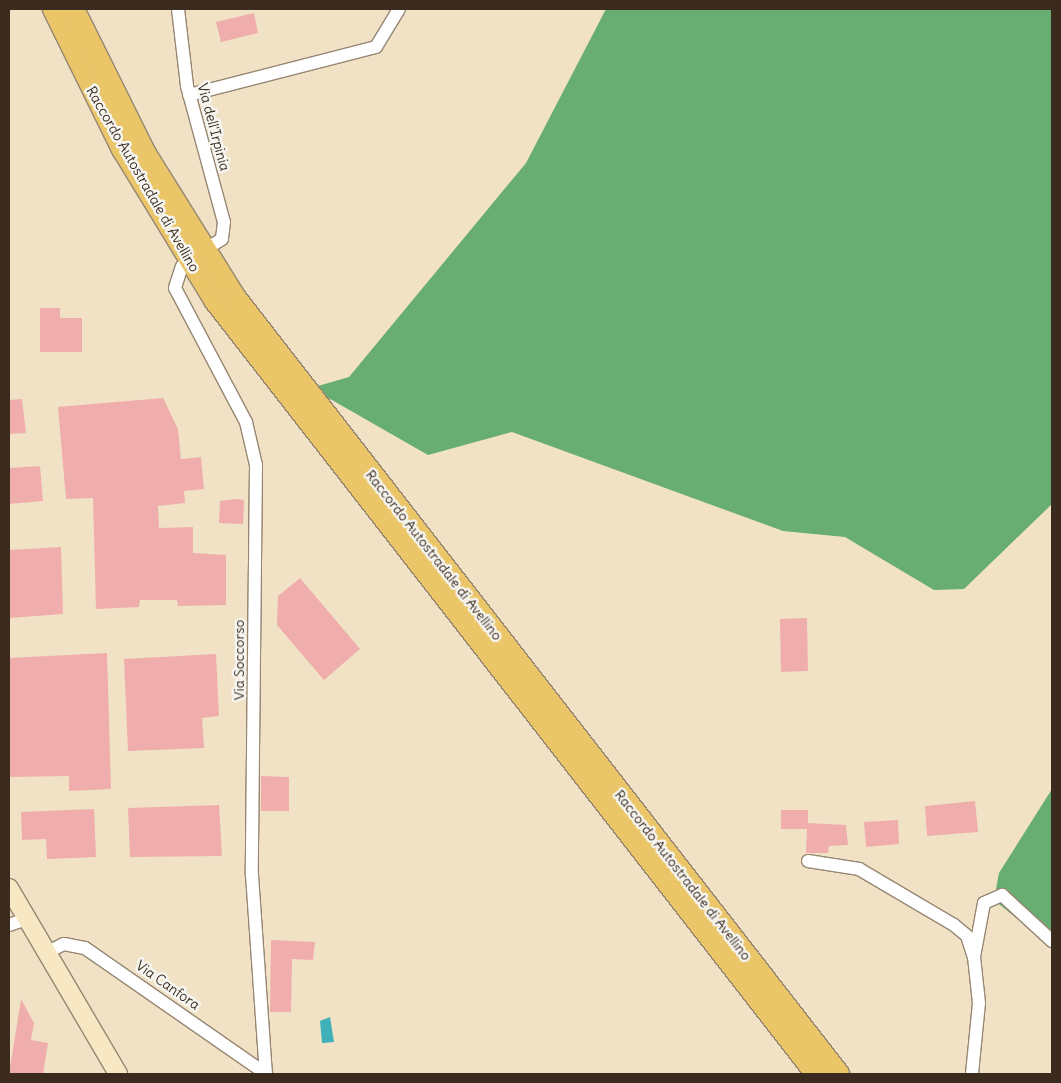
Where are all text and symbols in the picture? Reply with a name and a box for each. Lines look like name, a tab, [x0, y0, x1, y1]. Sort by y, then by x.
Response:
street label: Via dell'Irpinia	[194, 81, 234, 173]
street label: Raccordo Autostradale di Avellino	[83, 83, 203, 275]
street label: Raccordo Autostradale di Avellino	[362, 466, 506, 644]
street label: Via Soccorso	[231, 620, 247, 700]
street label: Raccordo Autostradale di Avellino	[611, 786, 755, 964]
street label: Via Canfora	[133, 957, 203, 1013]

